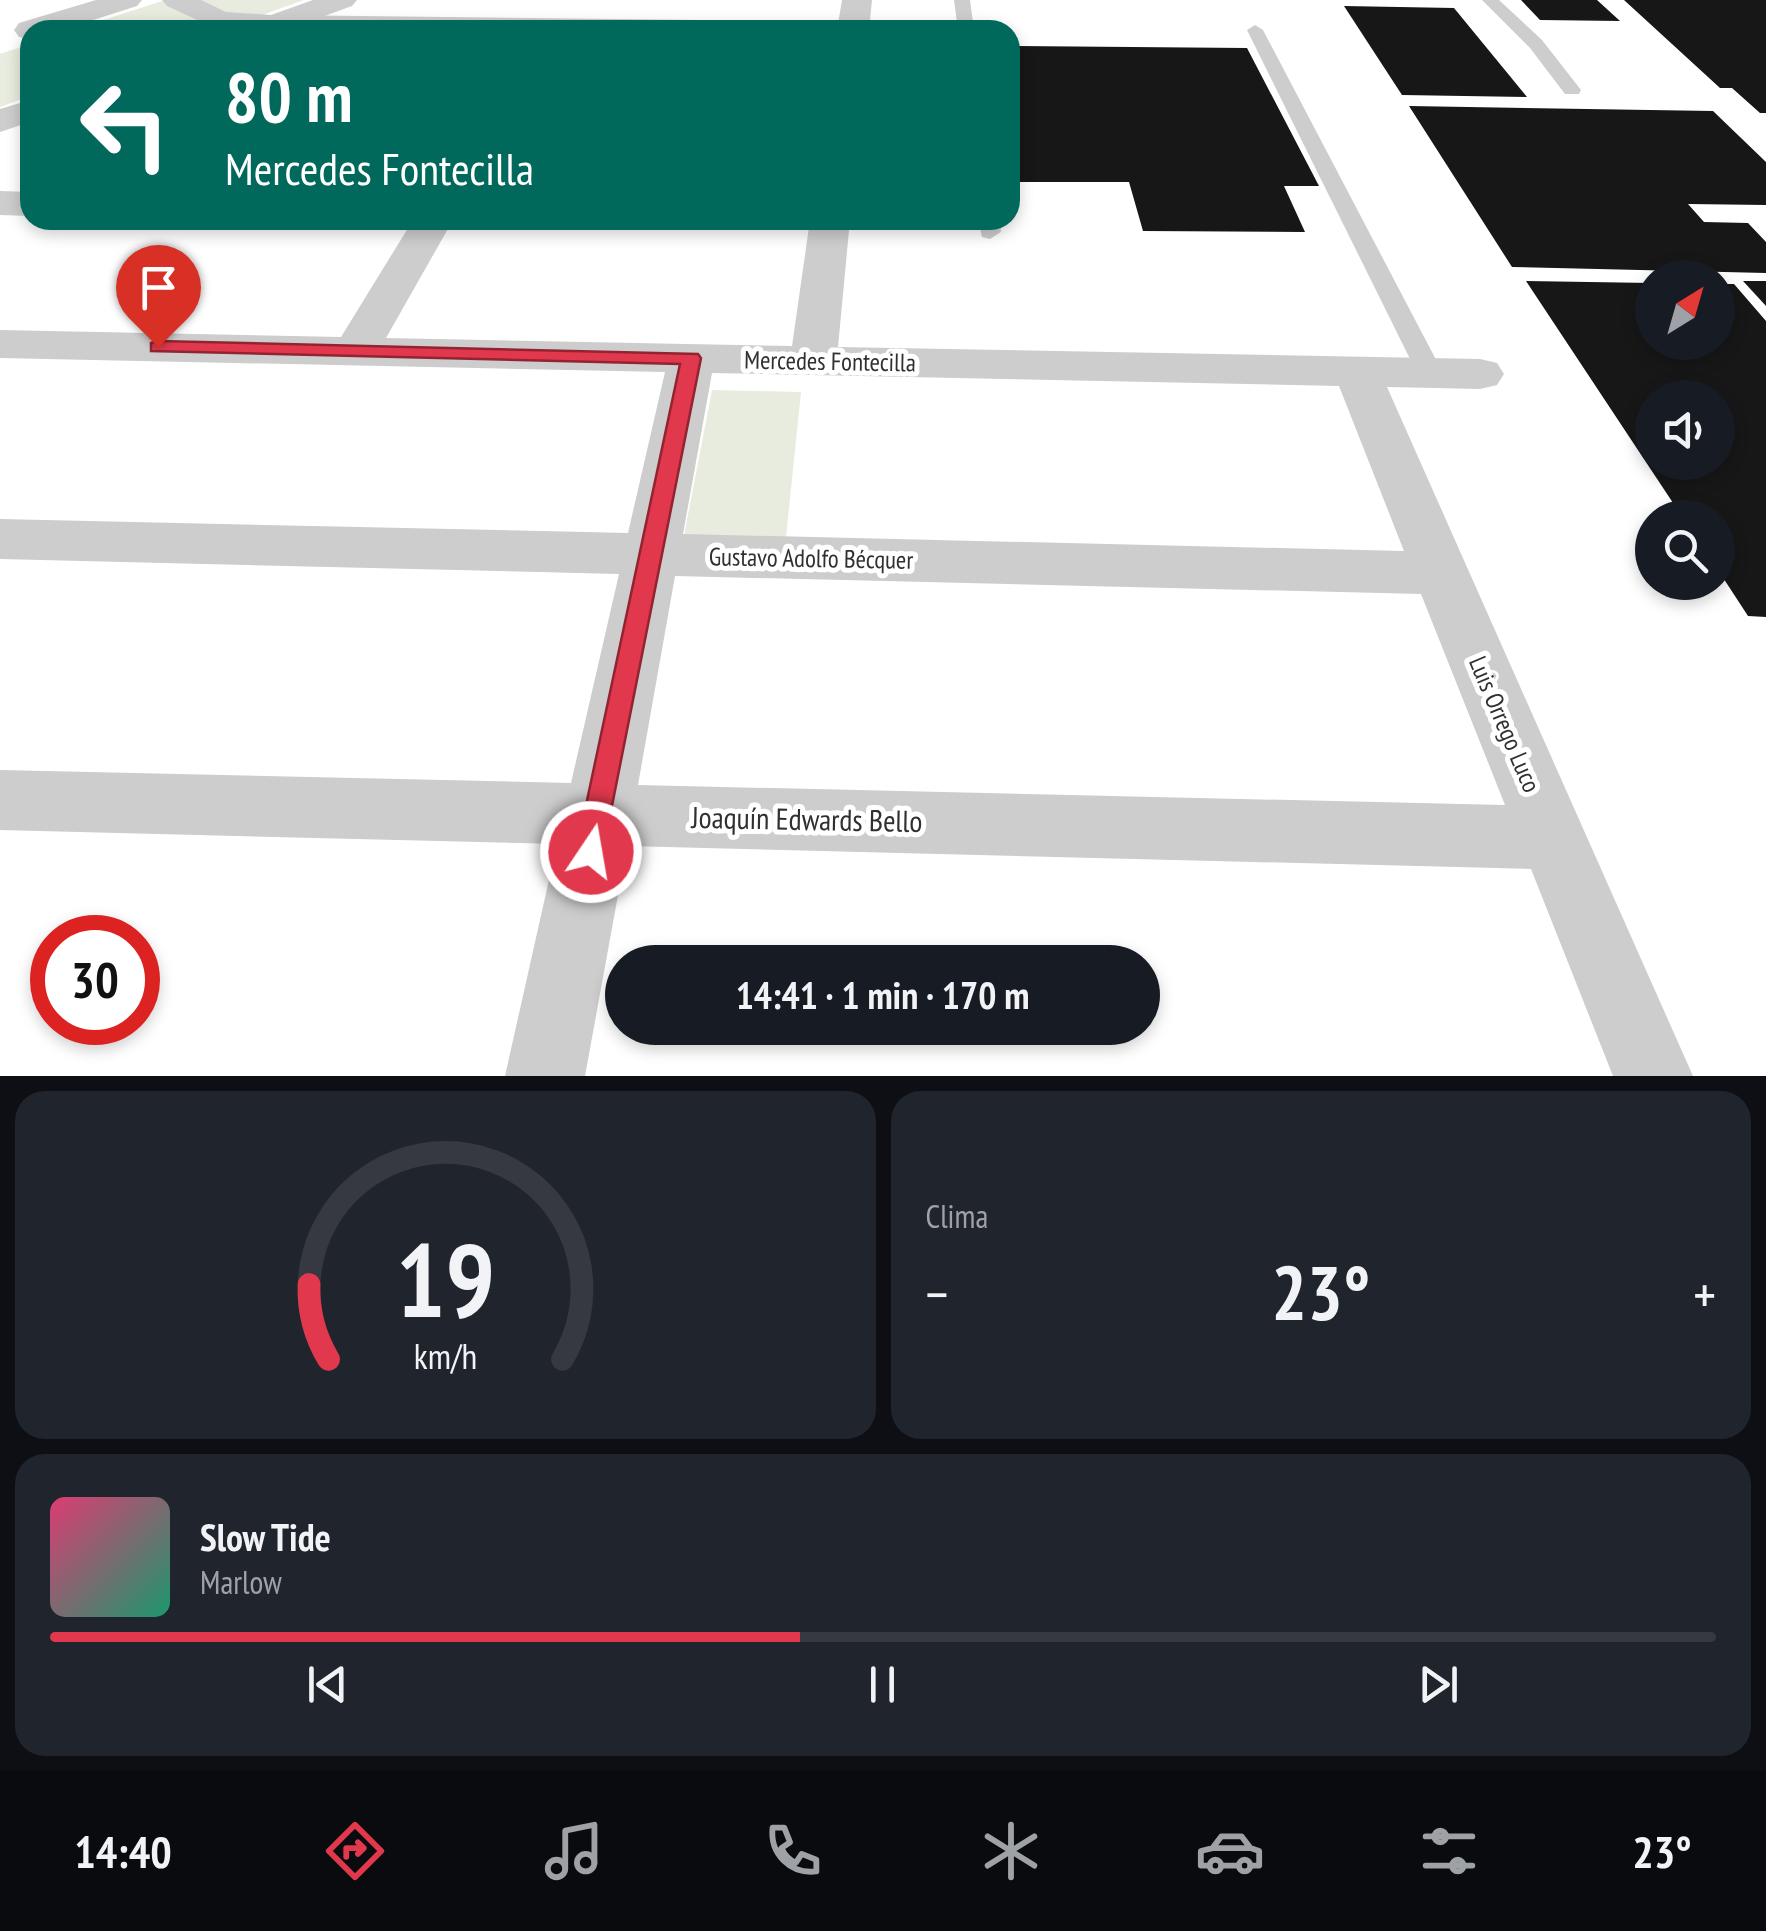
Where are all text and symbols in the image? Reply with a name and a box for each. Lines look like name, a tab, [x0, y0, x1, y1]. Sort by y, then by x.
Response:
text: 80 m	[225, 51, 353, 141]
icon: left	[60, 60, 190, 190]
text: Mercedes Fontecilla	[225, 139, 534, 197]
pin	[116, 245, 201, 348]
icon: arrive	[131, 260, 186, 315]
north arrow	[1635, 260, 1735, 360]
map controls	[1635, 260, 1735, 600]
street label: Mercedes Fontecilla	[744, 344, 916, 378]
button: sound	[1635, 380, 1735, 480]
button: search	[1635, 500, 1735, 600]
street label: Gustavo Adolfo Bécquer	[709, 540, 914, 576]
street label: Luis Orrego Luco	[1462, 651, 1548, 797]
street label: Joaquín Edwards Bello	[690, 797, 923, 840]
position arrow	[539, 800, 643, 904]
speed limit sign: 30	[30, 915, 160, 1045]
text: 14:41 · 1 min · 170 m	[736, 970, 1029, 1019]
text: Clima	[926, 1195, 988, 1237]
text: 19	[396, 1211, 495, 1346]
text: 23°	[1271, 1244, 1370, 1341]
text: −	[926, 1258, 948, 1329]
text: +	[1693, 1258, 1716, 1329]
text: km/h	[414, 1333, 477, 1379]
text: Slow Tide	[200, 1512, 331, 1561]
text: Marlow	[200, 1561, 282, 1603]
icon: previous	[300, 1657, 355, 1712]
icon: pause	[855, 1657, 910, 1712]
icon: next	[1411, 1657, 1466, 1712]
icon: directions	[320, 1816, 390, 1886]
icon: music	[539, 1816, 609, 1886]
icon: phone	[758, 1816, 828, 1886]
icon: climate	[976, 1816, 1046, 1886]
icon: car	[1195, 1816, 1265, 1886]
icon: filters	[1414, 1816, 1484, 1886]
text: 14:40	[74, 1822, 172, 1880]
text: 23°	[1632, 1822, 1692, 1880]

